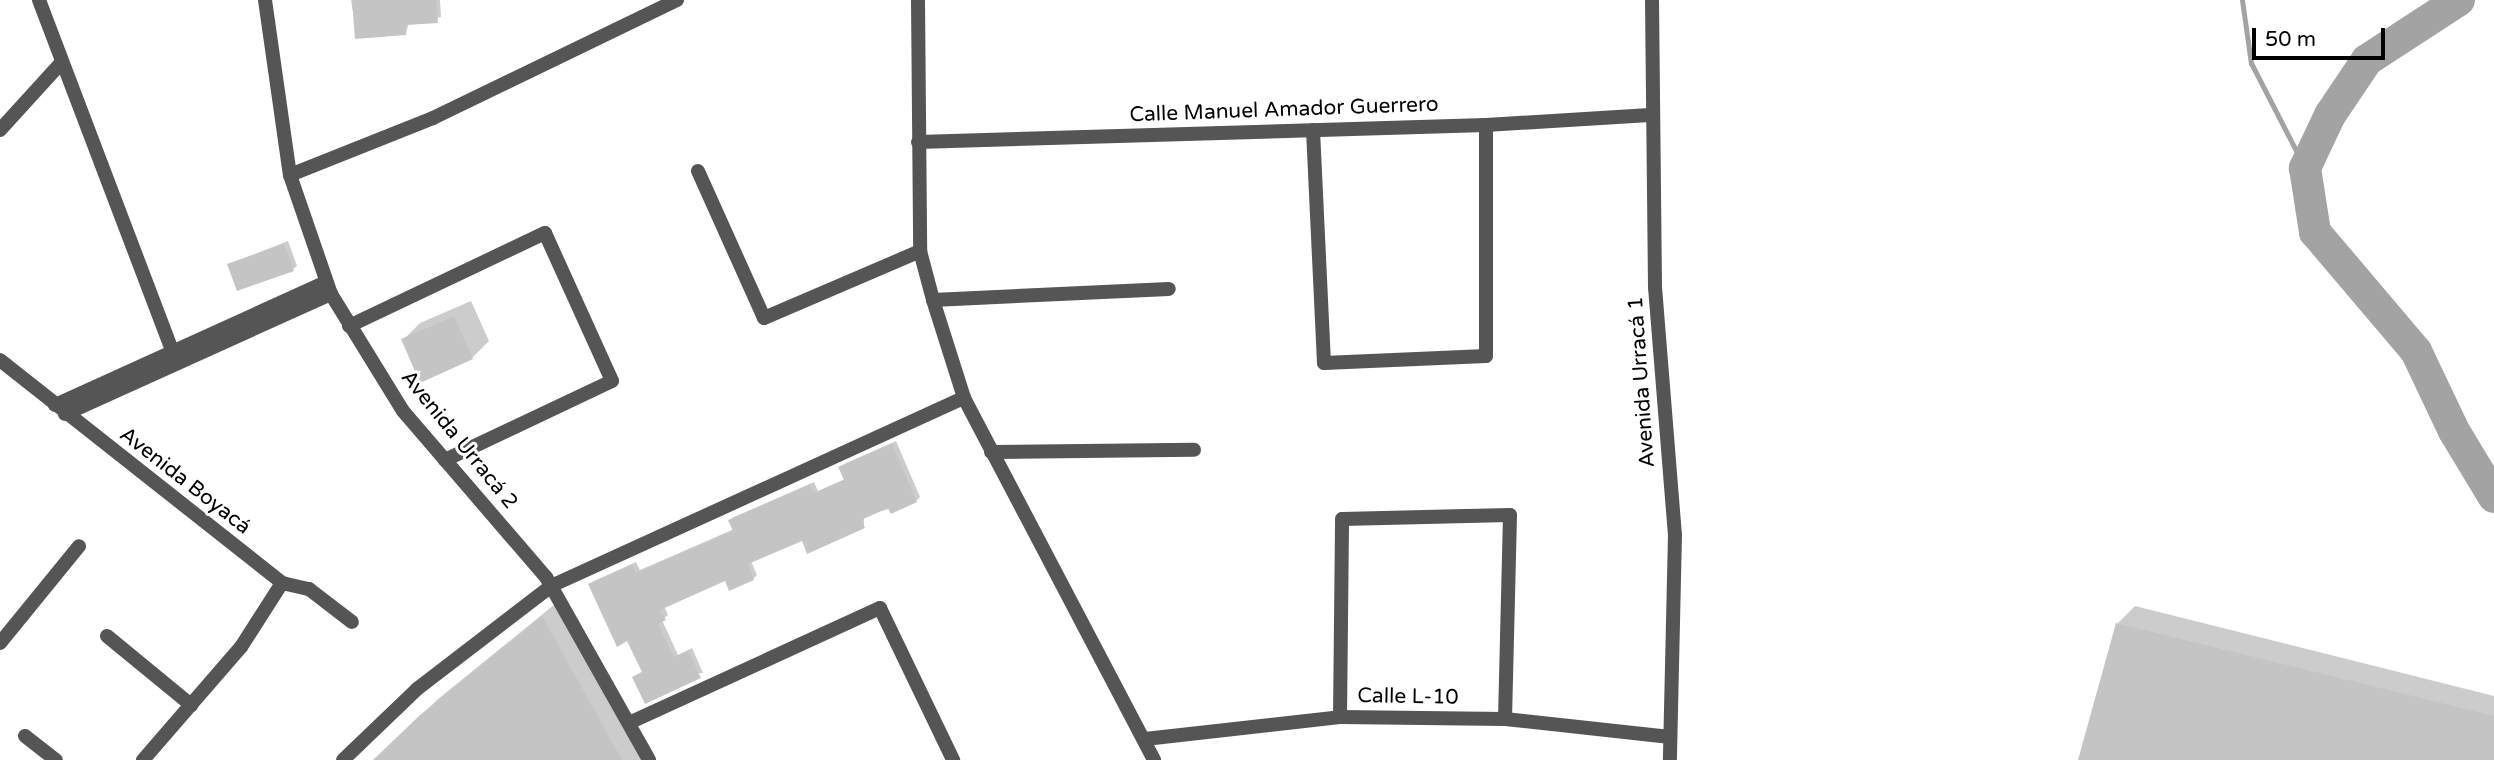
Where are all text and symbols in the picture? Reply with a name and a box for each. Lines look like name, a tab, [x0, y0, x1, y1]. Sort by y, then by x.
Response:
scale bar	[2256, 14, 2389, 58]
text: 50 m	[2265, 27, 2316, 52]
street label: Calle Manuel Amador Guerrero	[1129, 92, 1439, 128]
street label: Avenida Urracá 1	[1623, 296, 1661, 468]
street label: Avenida Urracá 2	[395, 365, 523, 515]
street label: Avenida Boyacá	[114, 422, 256, 540]
street label: Calle L-10	[1357, 684, 1459, 710]

